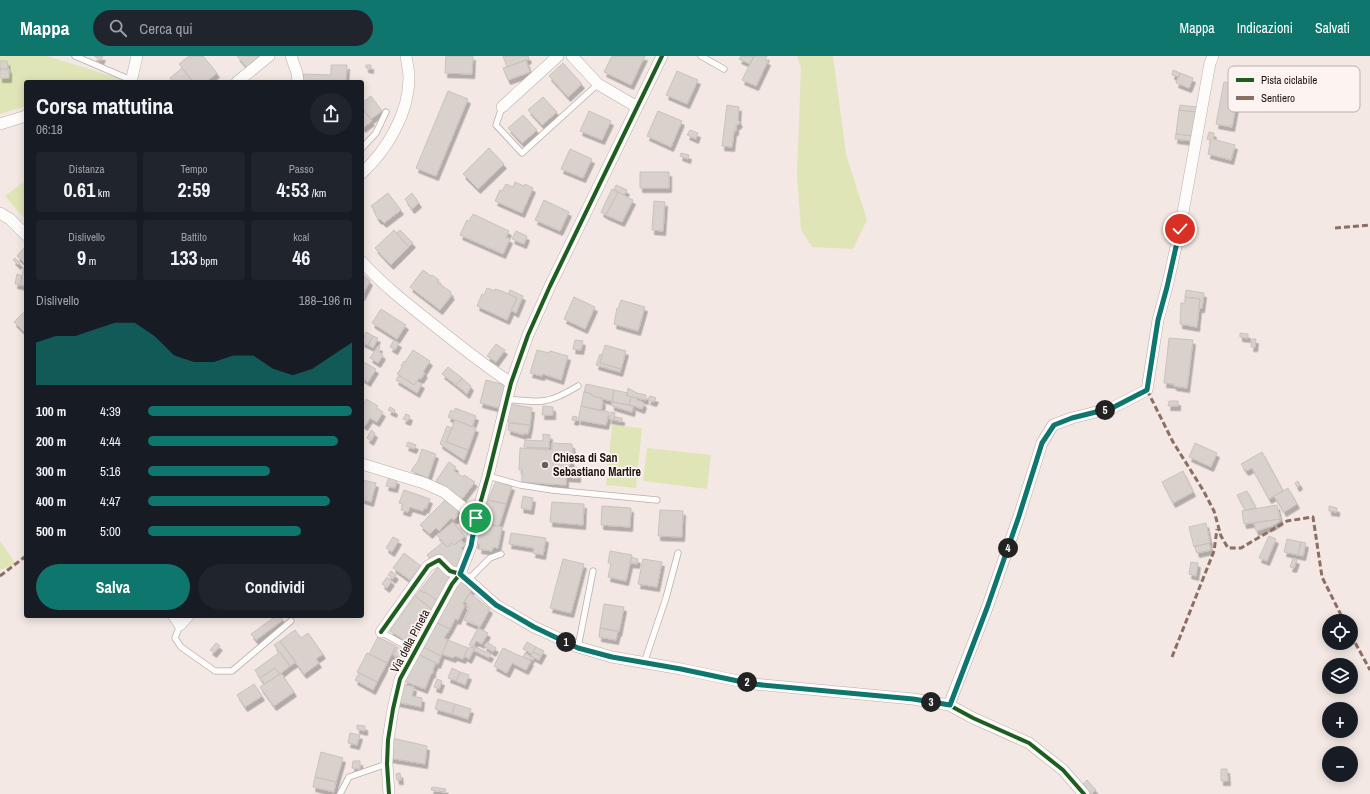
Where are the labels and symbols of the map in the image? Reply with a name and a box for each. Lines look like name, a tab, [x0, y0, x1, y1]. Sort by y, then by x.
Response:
legend	[1228, 66, 1360, 112]
text: Pista ciclabile	[1261, 73, 1317, 87]
text: Sentiero	[1261, 91, 1295, 105]
pin	[1163, 212, 1197, 246]
pin: 5	[1095, 400, 1115, 420]
place label: Chiesa di San Sebastiano Martire	[553, 450, 642, 480]
marker: Chiesa di San Sebastiano Martire	[540, 460, 550, 470]
pin	[459, 501, 493, 535]
pin: 4	[998, 538, 1018, 558]
street label: Via della Pineta	[387, 606, 434, 675]
pin: 1	[556, 632, 576, 652]
pin: 2	[737, 672, 757, 692]
pin: 3	[921, 692, 941, 712]

